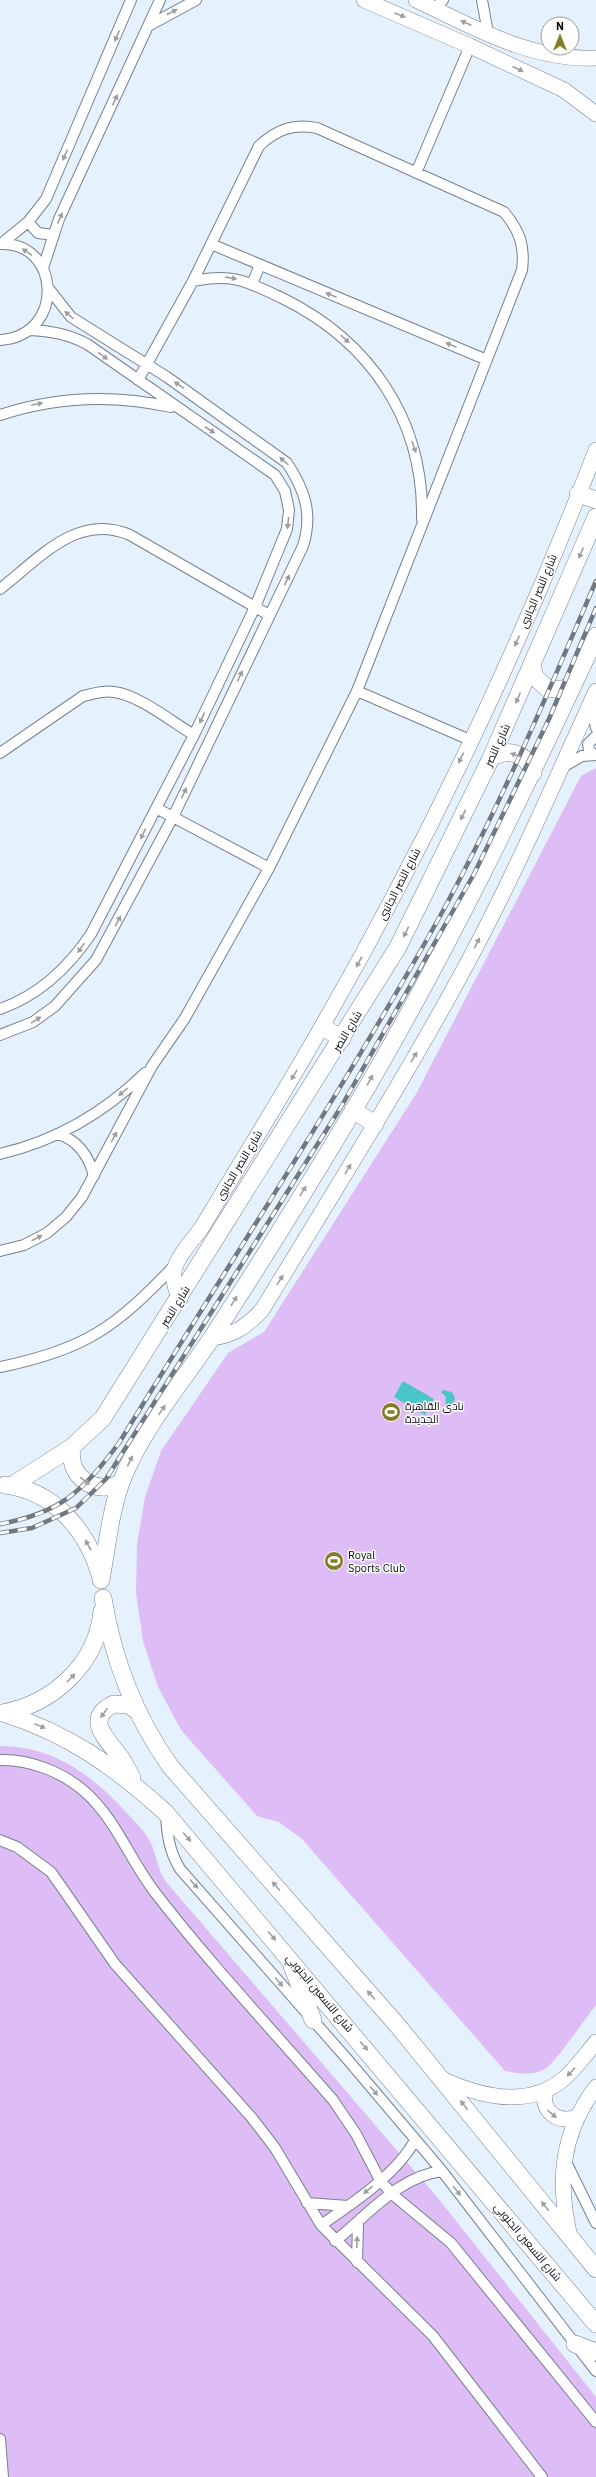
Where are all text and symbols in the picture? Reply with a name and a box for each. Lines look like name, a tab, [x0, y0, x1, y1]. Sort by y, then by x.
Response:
one-way arrow	[166, 8, 178, 15]
one-way arrow	[394, 13, 406, 19]
north arrow	[540, 16, 580, 56]
one-way arrow	[459, 19, 471, 25]
text: N	[556, 19, 564, 33]
one-way arrow	[114, 31, 120, 42]
one-way arrow	[513, 66, 524, 72]
one-way arrow	[112, 95, 118, 106]
one-way arrow	[62, 150, 68, 161]
one-way arrow	[57, 213, 63, 224]
one-way arrow	[22, 248, 32, 256]
one-way arrow	[225, 275, 237, 281]
one-way arrow	[325, 291, 337, 297]
one-way arrow	[64, 311, 75, 320]
one-way arrow	[339, 335, 350, 344]
one-way arrow	[445, 342, 456, 348]
one-way arrow	[98, 351, 109, 360]
one-way arrow	[173, 381, 184, 389]
one-way arrow	[31, 401, 44, 407]
one-way arrow	[205, 426, 215, 434]
one-way arrow	[411, 441, 417, 453]
one-way arrow	[279, 457, 289, 466]
one-way arrow	[285, 517, 291, 529]
one-way arrow	[578, 547, 584, 558]
street label: شارع النصر الجانبى	[516, 552, 561, 631]
one-way arrow	[283, 574, 290, 586]
one-way arrow	[514, 635, 520, 646]
one-way arrow	[237, 670, 243, 681]
one-way arrow	[515, 692, 521, 704]
one-way arrow	[199, 712, 205, 723]
street label: شارع النصر	[481, 721, 514, 770]
one-way arrow	[510, 751, 522, 757]
one-way arrow	[458, 753, 464, 764]
one-way arrow	[181, 787, 187, 799]
one-way arrow	[460, 810, 466, 821]
one-way arrow	[140, 828, 146, 839]
street label: شارع النصر الجانبى	[375, 846, 424, 923]
one-way arrow	[115, 915, 121, 927]
one-way arrow	[403, 926, 409, 938]
one-way arrow	[474, 938, 481, 949]
one-way arrow	[77, 943, 85, 953]
one-way arrow	[356, 956, 362, 968]
street label: شارع النصر	[329, 1008, 366, 1055]
one-way arrow	[30, 1016, 41, 1023]
one-way arrow	[410, 1051, 417, 1063]
one-way arrow	[290, 1070, 298, 1080]
one-way arrow	[367, 1074, 374, 1086]
one-way arrow	[118, 1088, 129, 1097]
street label: شارع النصر الجانبى	[213, 1128, 266, 1203]
one-way arrow	[111, 1131, 117, 1143]
one-way arrow	[344, 1164, 352, 1174]
one-way arrow	[299, 1186, 307, 1196]
one-way arrow	[31, 1235, 42, 1241]
one-way arrow	[277, 1274, 284, 1286]
street label: شارع النصر	[156, 1283, 194, 1330]
one-way arrow	[230, 1296, 238, 1306]
place label: نادى القاهرة الجديدة	[405, 1399, 464, 1426]
sports icon: نادى القاهرة الجديدة	[380, 1401, 402, 1423]
one-way arrow	[159, 1404, 166, 1416]
one-way arrow	[127, 1456, 134, 1467]
one-way arrow	[80, 1477, 90, 1485]
one-way arrow	[85, 1539, 92, 1550]
place label: Royal Sports Club	[348, 1548, 405, 1575]
sports icon: Royal Sports Club	[323, 1550, 345, 1572]
one-way arrow	[66, 1673, 76, 1683]
one-way arrow	[100, 1707, 108, 1718]
one-way arrow	[35, 1723, 47, 1729]
one-way arrow	[183, 1832, 192, 1842]
one-way arrow	[189, 1879, 198, 1890]
one-way arrow	[272, 1881, 281, 1892]
one-way arrow	[267, 1930, 276, 1941]
street label: شارع التسعين الجنوبي	[282, 1951, 357, 2036]
one-way arrow	[275, 1977, 284, 1987]
one-way arrow	[367, 1990, 376, 1999]
one-way arrow	[360, 2041, 369, 2051]
one-way arrow	[567, 2067, 576, 2076]
one-way arrow	[369, 2085, 378, 2096]
one-way arrow	[459, 2100, 468, 2110]
one-way arrow	[547, 2109, 558, 2118]
one-way arrow	[364, 2185, 373, 2194]
one-way arrow	[452, 2185, 461, 2196]
street label: شارع التسعين الجنوبي	[490, 2200, 565, 2285]
one-way arrow	[541, 2201, 550, 2212]
one-way arrow	[354, 2236, 361, 2248]

